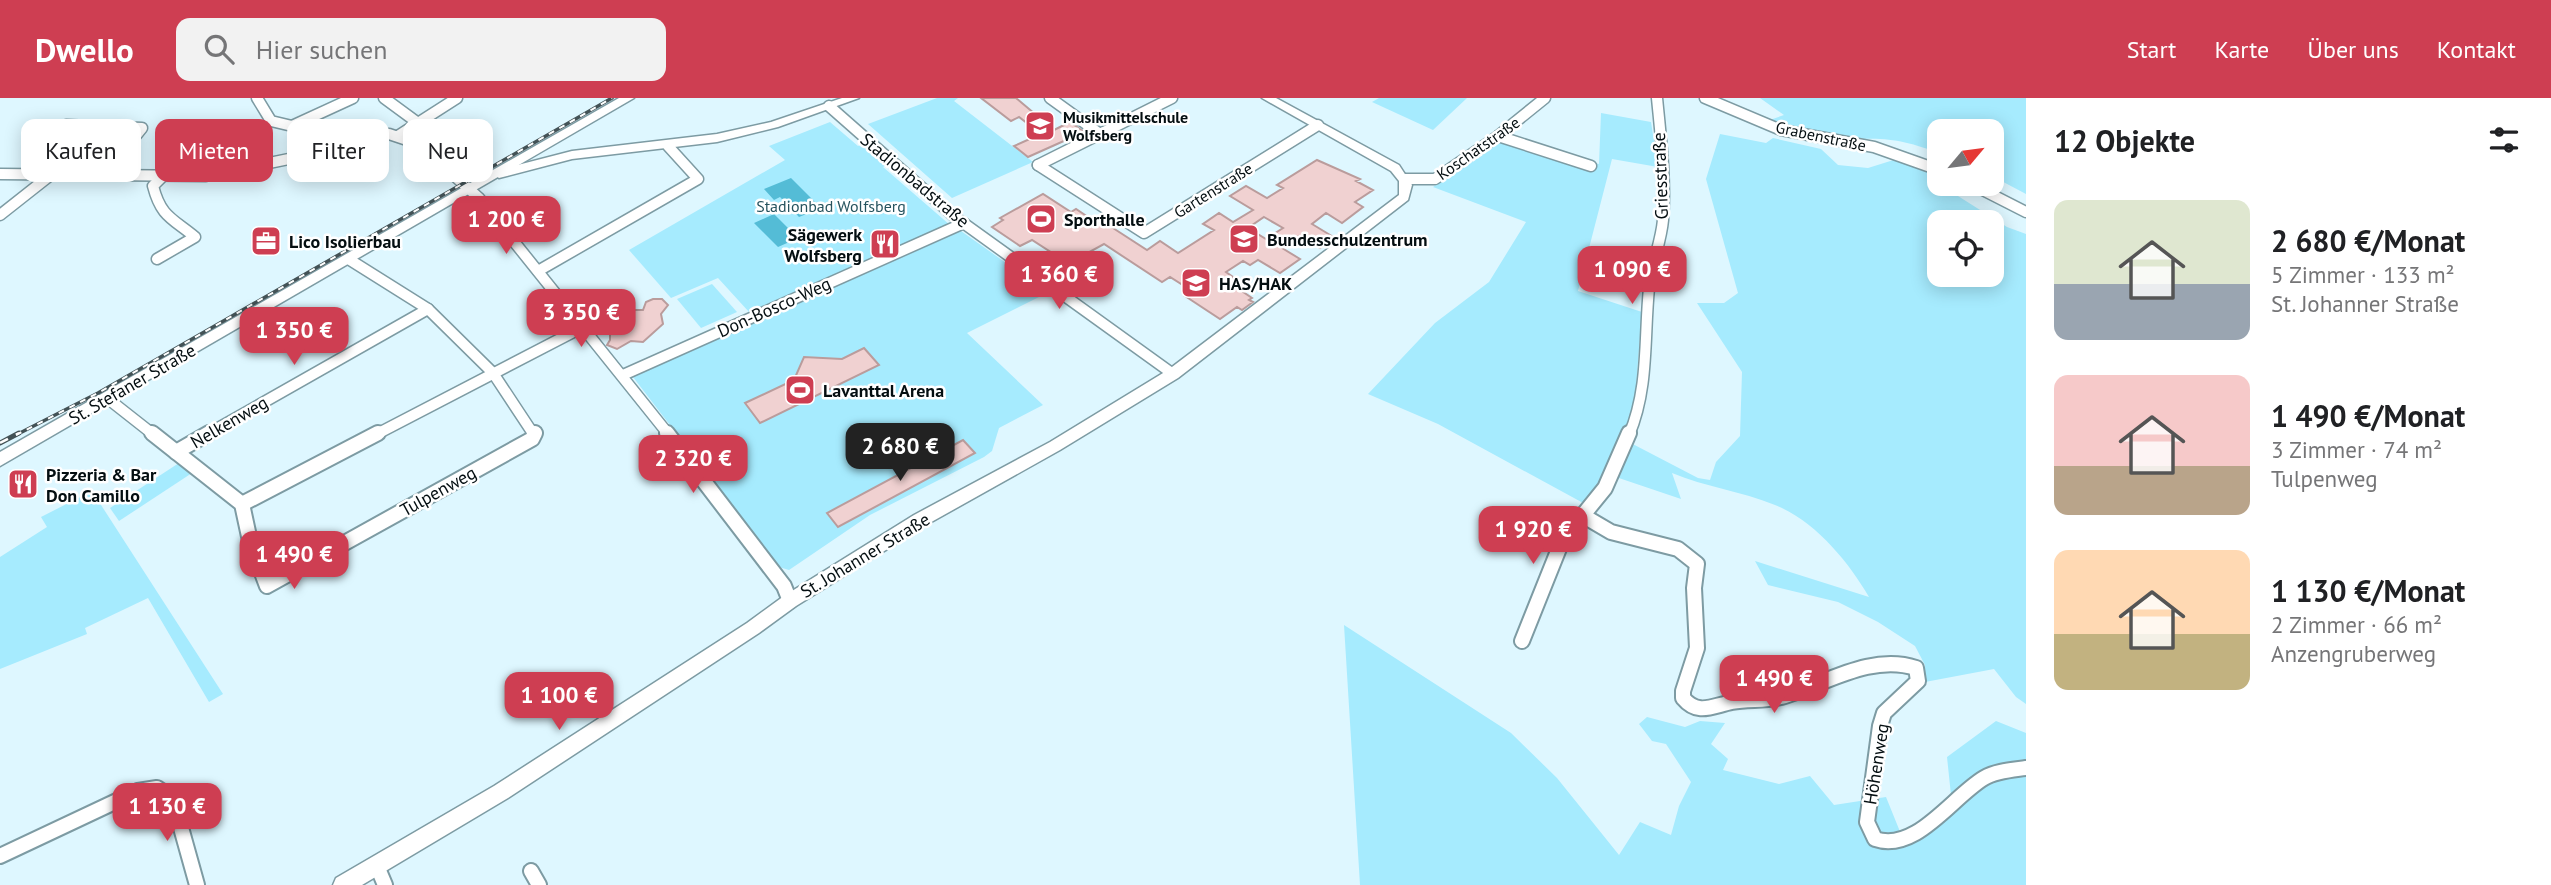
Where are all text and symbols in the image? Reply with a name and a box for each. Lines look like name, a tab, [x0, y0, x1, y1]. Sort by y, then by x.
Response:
search box	[176, 18, 666, 81]
text: Dwello	[35, 28, 134, 71]
icon: search	[200, 30, 238, 68]
text: Hier suchen	[256, 33, 388, 66]
text: Start	[2127, 34, 2176, 65]
text: Karte	[2214, 34, 2269, 65]
text: Über uns	[2307, 34, 2399, 65]
text: Kontakt	[2437, 34, 2516, 65]
place label: Musikmittelschule Wolfsberg	[1063, 107, 1188, 145]
school or university icon: Musikmittelschule Wolfsberg	[1023, 109, 1057, 143]
street label: Koschatstraße	[1433, 112, 1523, 184]
street label: Grabenstraße	[1774, 117, 1868, 155]
chip: Kaufen	[21, 119, 141, 182]
chip: Mieten	[155, 119, 273, 182]
chip: Filter	[287, 119, 389, 182]
chip: Neu	[403, 119, 493, 182]
north arrow	[1927, 119, 2004, 196]
map controls	[1927, 119, 2004, 287]
text: 12 Objekte	[2054, 121, 2195, 160]
icon: filters	[2485, 121, 2523, 159]
street label: Stadionbadstraße	[856, 128, 974, 232]
street label: Griesstraße	[1647, 132, 1673, 220]
street label: Gartenstraße	[1170, 158, 1256, 222]
park label: Stadionbad Wolfsberg	[756, 196, 906, 216]
pin: 1 200 €	[441, 197, 571, 256]
sports icon: Sporthalle	[1024, 202, 1058, 236]
text: 1 200 €	[468, 204, 544, 233]
place label: Sporthalle	[1064, 208, 1145, 231]
button: locate	[1927, 210, 2004, 287]
text: 2 680 €/Monat	[2271, 221, 2465, 260]
school or university icon: Bundesschulzentrum	[1227, 222, 1261, 256]
place label: Sägewerk Wolfsberg	[784, 223, 862, 267]
office icon: Lico Isolierbau	[249, 224, 283, 258]
restaurant icon: Sägewerk Wolfsberg	[868, 227, 902, 261]
place label: Bundesschulzentrum	[1267, 228, 1428, 251]
icon: home	[2110, 228, 2194, 312]
place label: Lico Isolierbau	[289, 230, 401, 253]
pin: 1 090 €	[1567, 246, 1697, 306]
pin: 1 360 €	[994, 252, 1124, 311]
text: 1 090 €	[1594, 254, 1670, 283]
text: 1 360 €	[1021, 259, 1097, 288]
text: 5 Zimmer · 133 m²	[2271, 260, 2455, 289]
school or university icon: HAS/HAK	[1179, 266, 1213, 300]
street label: Don-Bosco-Weg	[714, 272, 834, 342]
place label: HAS/HAK	[1219, 272, 1292, 295]
pin: 3 350 €	[516, 289, 646, 349]
text: St. Johanner Straße	[2271, 289, 2459, 318]
text: 3 350 €	[543, 297, 619, 326]
pin: 1 350 €	[229, 308, 359, 367]
text: 1 350 €	[256, 315, 332, 344]
street label: St. Stefaner Straße	[64, 338, 200, 430]
sports icon: Lavanttal Arena	[783, 373, 817, 407]
place label: Lavanttal Arena	[823, 379, 944, 402]
street label: Nelkenweg	[186, 391, 272, 453]
text: 1 490 €/Monat	[2271, 396, 2465, 435]
icon: home	[2110, 403, 2194, 487]
pin: 2 680 €	[835, 424, 965, 483]
text: 2 680 €	[862, 431, 938, 460]
text: 3 Zimmer · 74 m²	[2271, 435, 2442, 464]
pin: 2 320 €	[628, 436, 758, 495]
text: 2 320 €	[655, 443, 731, 472]
street label: Tulpenweg	[396, 461, 480, 521]
place label: Pizzeria & Bar Don Camillo	[46, 463, 157, 507]
text: Tulpenweg	[2271, 464, 2378, 493]
restaurant icon: Pizzeria & Bar Don Camillo	[6, 467, 40, 501]
pin: 1 920 €	[1468, 506, 1598, 566]
street label: St. Johanner Straße	[796, 507, 934, 603]
text: 1 920 €	[1495, 514, 1571, 543]
pin: 1 490 €	[229, 532, 359, 591]
text: 1 490 €	[256, 539, 332, 568]
text: 1 130 €/Monat	[2271, 571, 2465, 610]
icon: home	[2110, 578, 2194, 662]
text: 2 Zimmer · 66 m²	[2271, 610, 2442, 639]
text: Anzengruberweg	[2271, 639, 2436, 668]
pin: 1 490 €	[1709, 656, 1839, 715]
text: 1 490 €	[1736, 663, 1812, 692]
pin: 1 100 €	[494, 672, 624, 732]
text: 1 100 €	[521, 680, 597, 709]
street label: Höhenweg	[1858, 722, 1894, 806]
pin: 1 130 €	[102, 784, 232, 843]
text: 1 130 €	[129, 791, 205, 820]

